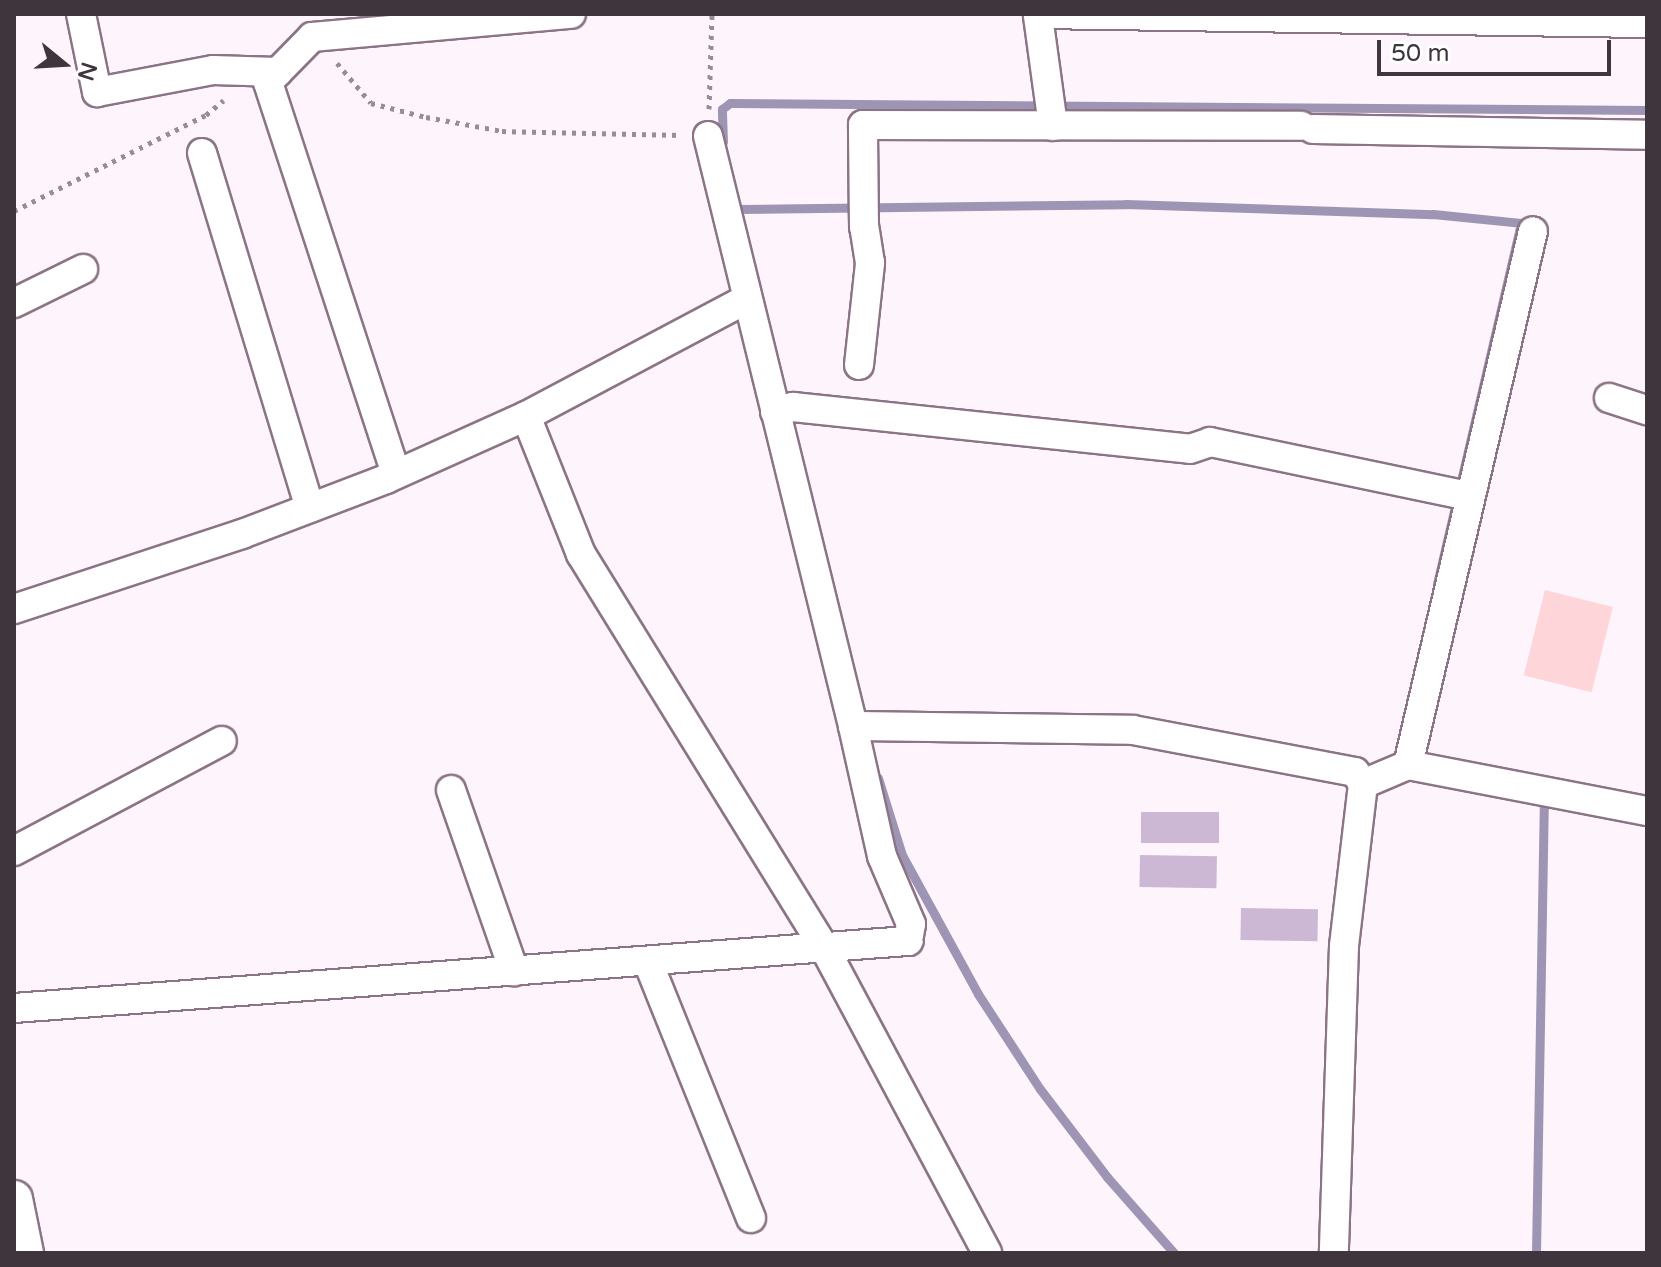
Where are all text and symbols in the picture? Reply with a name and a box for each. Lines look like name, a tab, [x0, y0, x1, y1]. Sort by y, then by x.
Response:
north arrow	[24, 24, 104, 104]
scale bar	[1381, 24, 1615, 74]
text: 50 m	[1391, 39, 1449, 68]
text: N	[72, 59, 102, 84]

